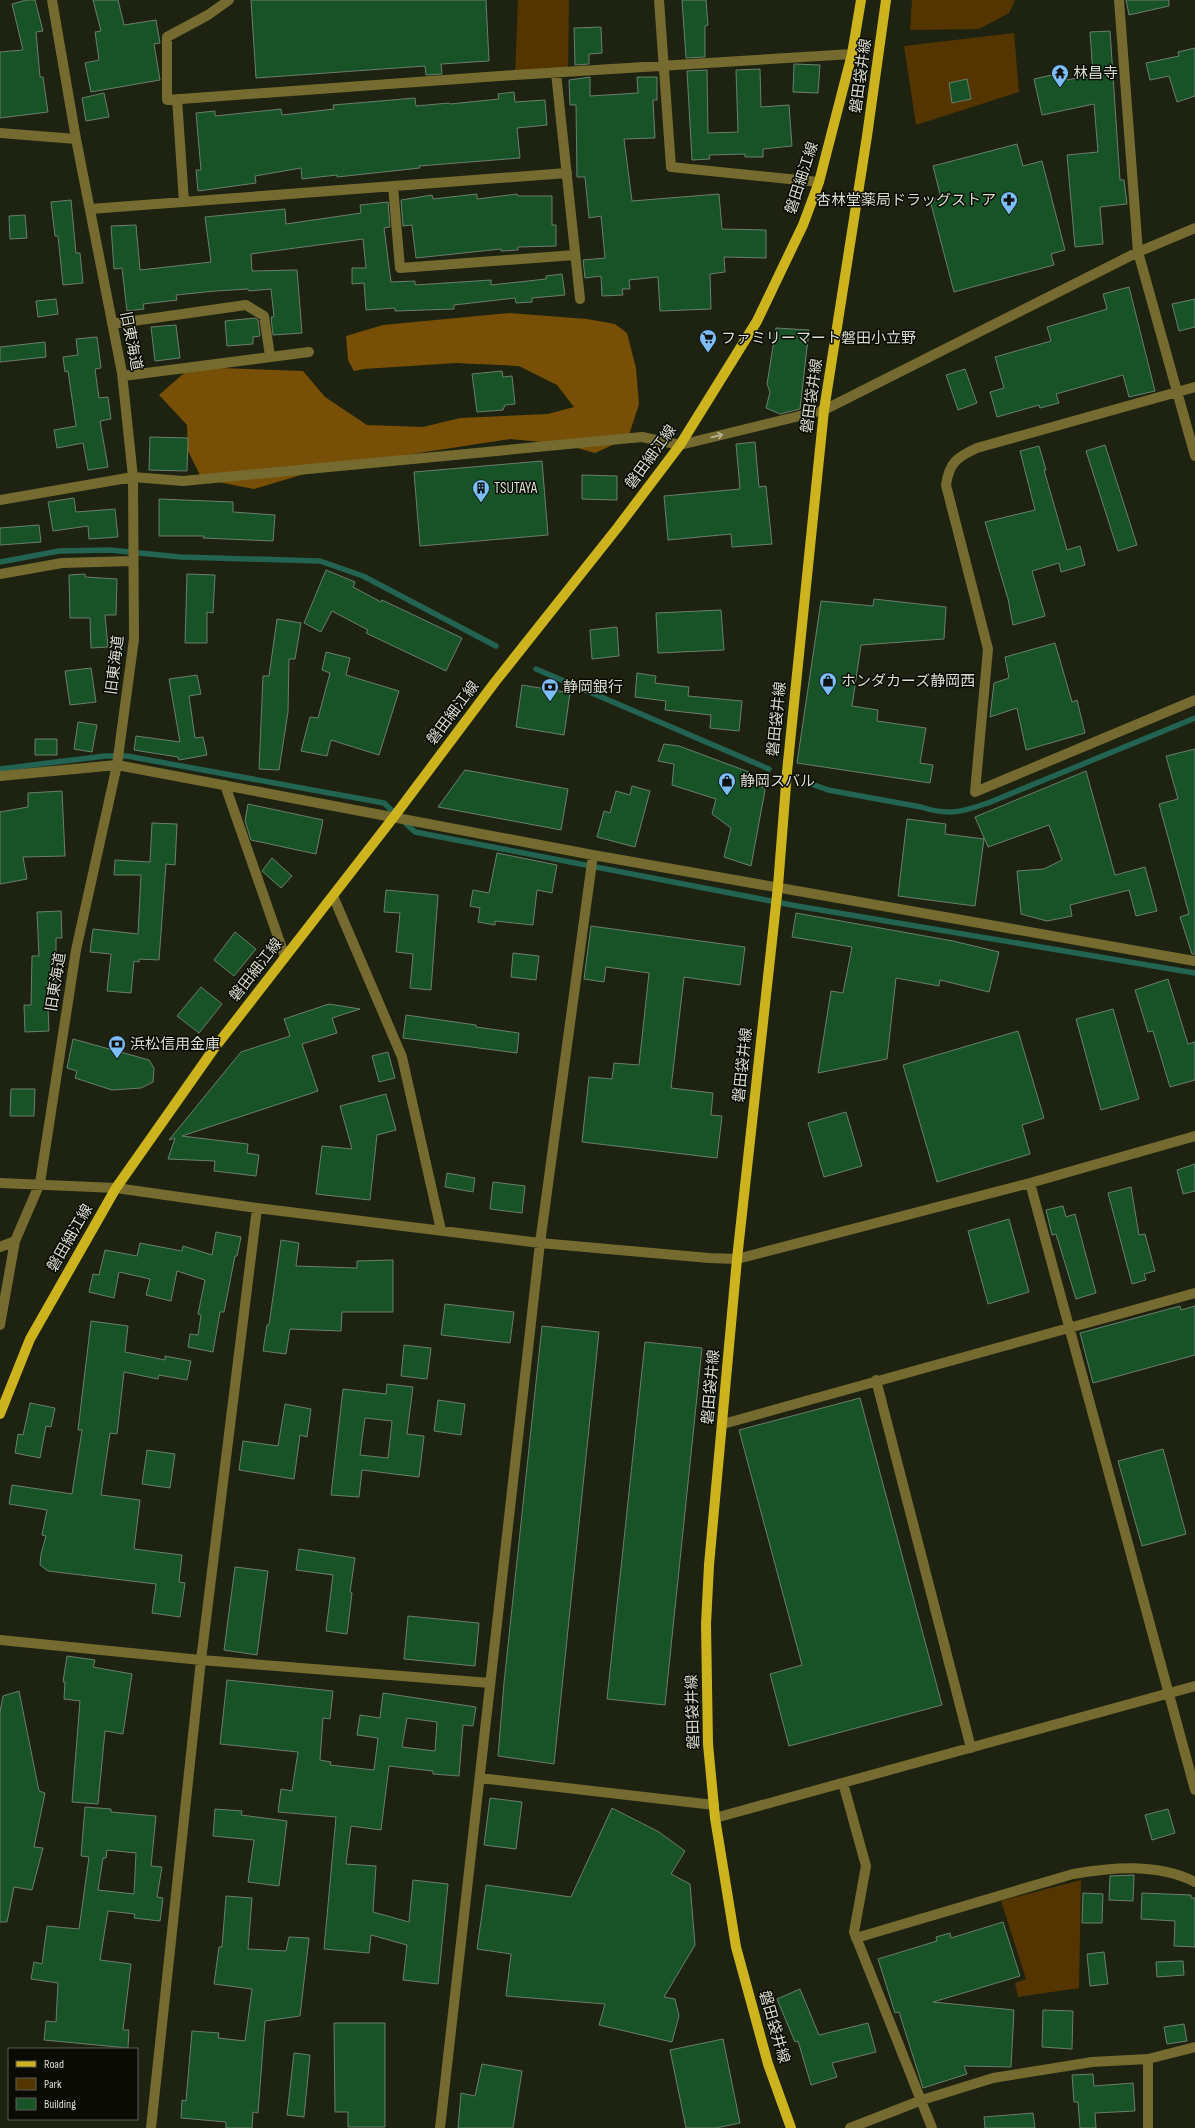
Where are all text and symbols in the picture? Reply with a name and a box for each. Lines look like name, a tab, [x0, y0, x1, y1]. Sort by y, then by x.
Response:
street label: 磐田袋井線	[846, 38, 876, 114]
temple icon: 林昌寺	[1050, 63, 1070, 88]
place label: 林昌寺	[1073, 64, 1118, 83]
street label: 磐田細江線	[781, 139, 823, 217]
pharmacy icon: 杏林堂薬局ドラッグストア	[999, 190, 1019, 215]
place label: 杏林堂薬局ドラッグストア	[816, 191, 996, 210]
street label: 旧東海道	[116, 310, 146, 372]
supermarket icon: ファミリーマート磐田小立野	[698, 328, 718, 353]
place label: ファミリーマート磐田小立野	[721, 329, 916, 348]
street label: 磐田袋井線	[797, 358, 827, 434]
street label: 磐田細江線	[621, 421, 681, 493]
one-way arrow	[711, 431, 724, 439]
building icon: TSUTAYA	[471, 478, 491, 503]
place label: TSUTAYA	[494, 479, 538, 498]
street label: 旧東海道	[102, 634, 128, 696]
shop icon: ホンダカーズ静岡西	[818, 671, 838, 696]
place label: ホンダカーズ静岡西	[841, 672, 975, 691]
street label: 磐田細江線	[423, 677, 483, 749]
bank icon: 静岡銀行	[540, 677, 560, 702]
place label: 静岡銀行	[563, 678, 623, 697]
street label: 磐田袋井線	[764, 681, 790, 757]
shop icon: 静岡スバル	[717, 771, 737, 796]
place label: 静岡スバル	[740, 772, 815, 791]
street label: 磐田細江線	[225, 935, 287, 1005]
street label: 旧東海道	[42, 951, 70, 1013]
street label: 磐田袋井線	[730, 1027, 756, 1103]
bank icon: 浜松信用金庫	[107, 1034, 127, 1059]
place label: 浜松信用金庫	[130, 1035, 220, 1054]
street label: 磐田細江線	[43, 1201, 97, 1275]
street label: 磐田袋井線	[698, 1349, 724, 1425]
street label: 磐田袋井線	[682, 1674, 704, 1750]
street label: 磐田袋井線	[755, 1988, 793, 2066]
legend	[8, 2048, 138, 2120]
text: Road	[44, 2057, 64, 2072]
text: Park	[44, 2077, 62, 2092]
text: Building	[44, 2097, 76, 2112]

